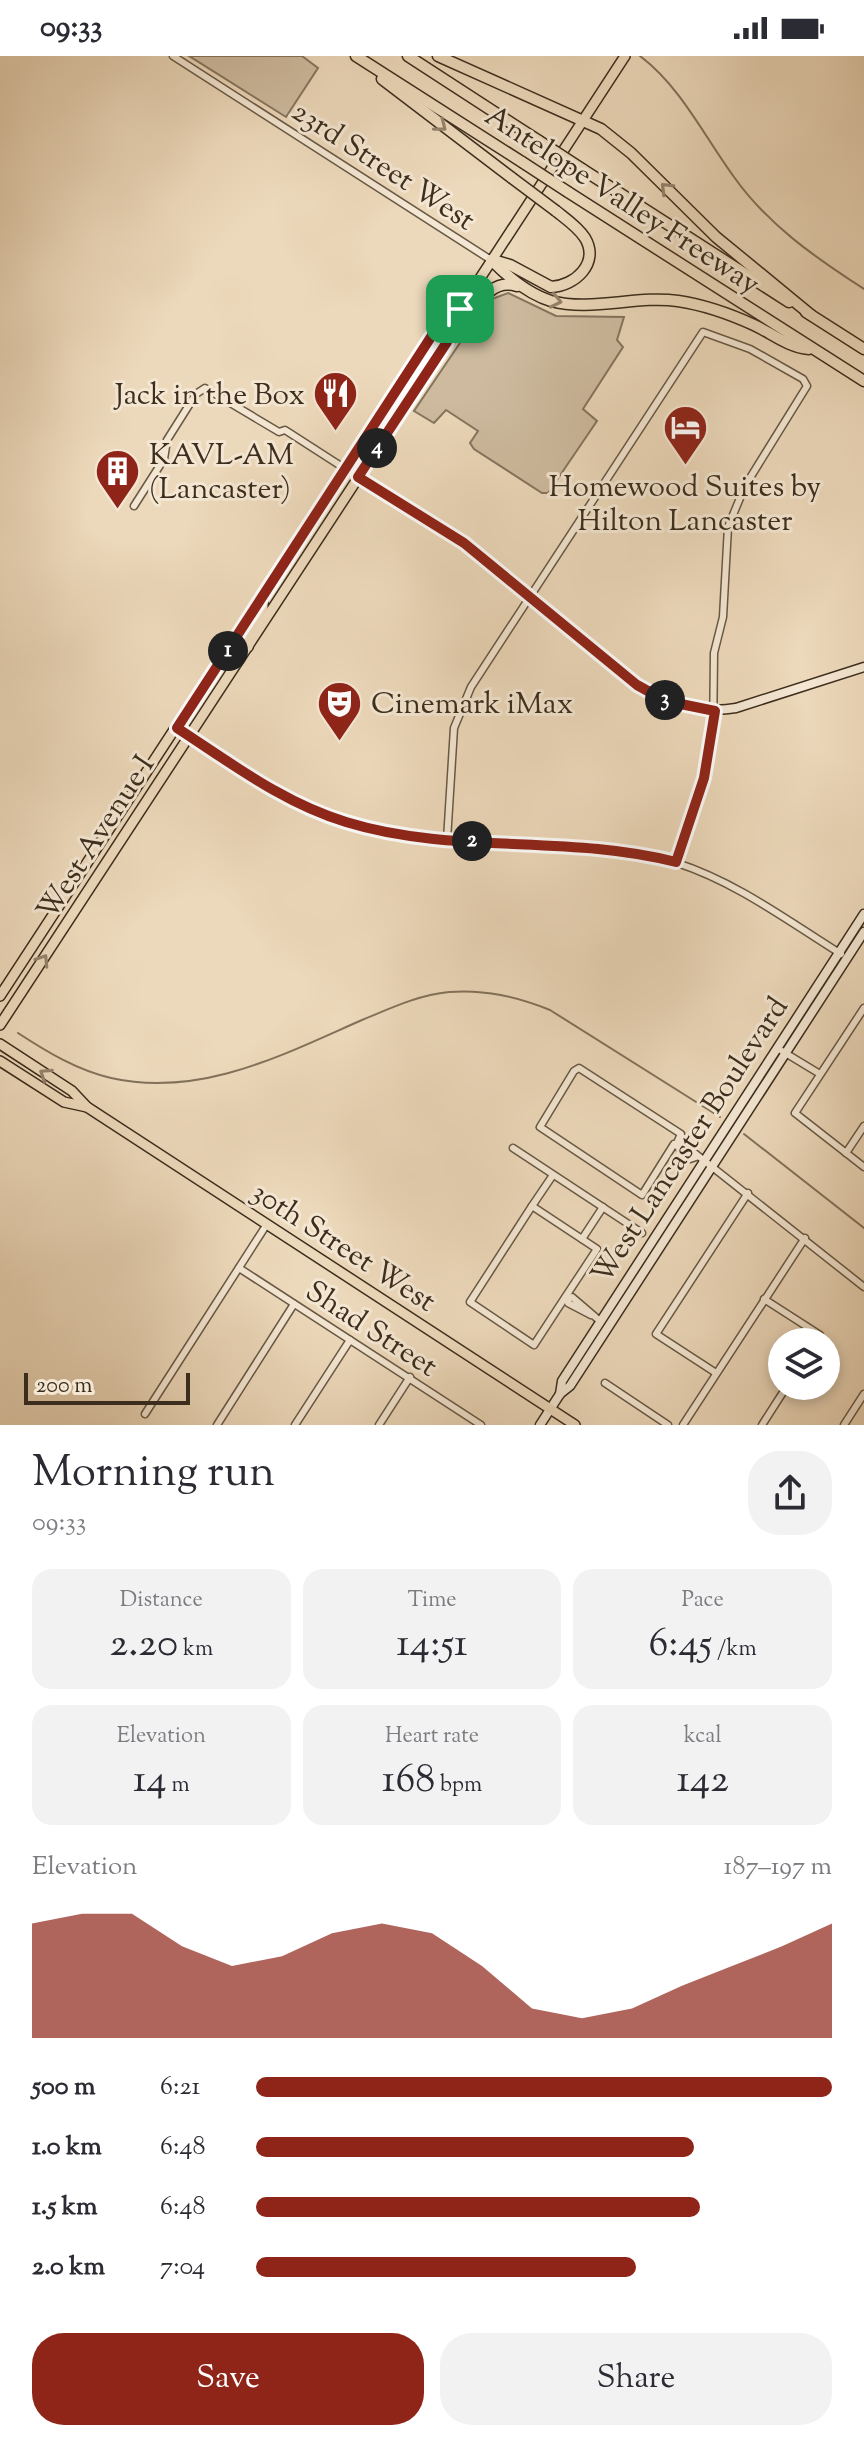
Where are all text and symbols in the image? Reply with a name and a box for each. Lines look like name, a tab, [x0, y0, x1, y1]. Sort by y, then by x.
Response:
text: 09:33	[40, 7, 103, 50]
street label: 23rd Street West	[283, 92, 483, 243]
street label: Antelope Valley Freeway	[476, 96, 768, 306]
one-way arrow	[432, 117, 447, 131]
one-way arrow	[661, 183, 675, 197]
pin	[426, 275, 494, 343]
icon: arrive	[438, 287, 482, 331]
one-way arrow	[548, 292, 562, 309]
restaurant icon: Jack in the Box	[312, 370, 360, 433]
place label: Jack in the Box	[113, 375, 305, 418]
hotel icon: Homewood Suites by Hilton Lancaster	[661, 404, 709, 467]
pin: 4	[357, 428, 397, 468]
text: 4	[371, 432, 383, 464]
place label: KAVL-AM (Lancaster)	[149, 435, 294, 512]
building icon: KAVL-AM (Lancaster)	[94, 447, 142, 510]
place label: Homewood Suites by Hilton Lancaster	[549, 467, 821, 544]
pin: 1	[208, 631, 248, 671]
text: 1	[224, 635, 232, 667]
theatre icon: Cinemark iMax	[316, 679, 364, 742]
pin: 3	[645, 680, 685, 720]
place label: Cinemark iMax	[371, 684, 573, 727]
text: 3	[661, 684, 669, 716]
street label: West Avenue I	[28, 747, 167, 929]
pin: 2	[452, 821, 492, 861]
text: 2	[467, 825, 477, 857]
one-way arrow	[33, 954, 48, 969]
street label: West Lancaster Boulevard	[582, 989, 800, 1293]
one-way arrow	[40, 1068, 54, 1083]
street label: 30th Street West	[242, 1172, 443, 1324]
street label: Shad Street	[296, 1271, 445, 1389]
map controls	[768, 1328, 840, 1400]
button: layers	[768, 1328, 840, 1400]
scale bar	[24, 1369, 190, 1405]
text: 200 m	[36, 1371, 92, 1403]
text: Morning run	[32, 1443, 275, 1506]
button: share	[748, 1451, 832, 1535]
text: 09:33	[32, 1505, 86, 1542]
text: Distance	[120, 1585, 203, 1617]
text: Time	[408, 1585, 456, 1617]
text: Pace	[682, 1585, 724, 1617]
text: 2.20	[110, 1617, 178, 1674]
text: 14:51	[396, 1617, 468, 1674]
text: 6:45	[649, 1617, 712, 1674]
text: km	[178, 1634, 213, 1666]
text: /km	[712, 1634, 757, 1666]
text: Elevation	[117, 1721, 206, 1753]
text: Heart rate	[385, 1721, 479, 1753]
text: kcal	[684, 1721, 722, 1753]
text: 14	[133, 1753, 167, 1810]
text: 168	[382, 1753, 435, 1810]
text: 142	[676, 1753, 729, 1810]
text: m	[167, 1770, 190, 1802]
text: bpm	[435, 1770, 482, 1802]
text: Elevation	[32, 1849, 137, 1886]
text: 187–197 m	[724, 1849, 832, 1886]
text: 500 m	[32, 2069, 95, 2106]
text: 6:21	[160, 2069, 200, 2106]
text: 1.0 km	[32, 2129, 102, 2166]
text: 6:48	[160, 2129, 206, 2166]
text: 1.5 km	[32, 2189, 98, 2226]
text: 6:48	[160, 2189, 206, 2226]
text: 2.0 km	[32, 2249, 105, 2286]
text: 7:04	[160, 2249, 205, 2286]
button: Save	[32, 2333, 424, 2425]
button: Share	[440, 2333, 832, 2425]

